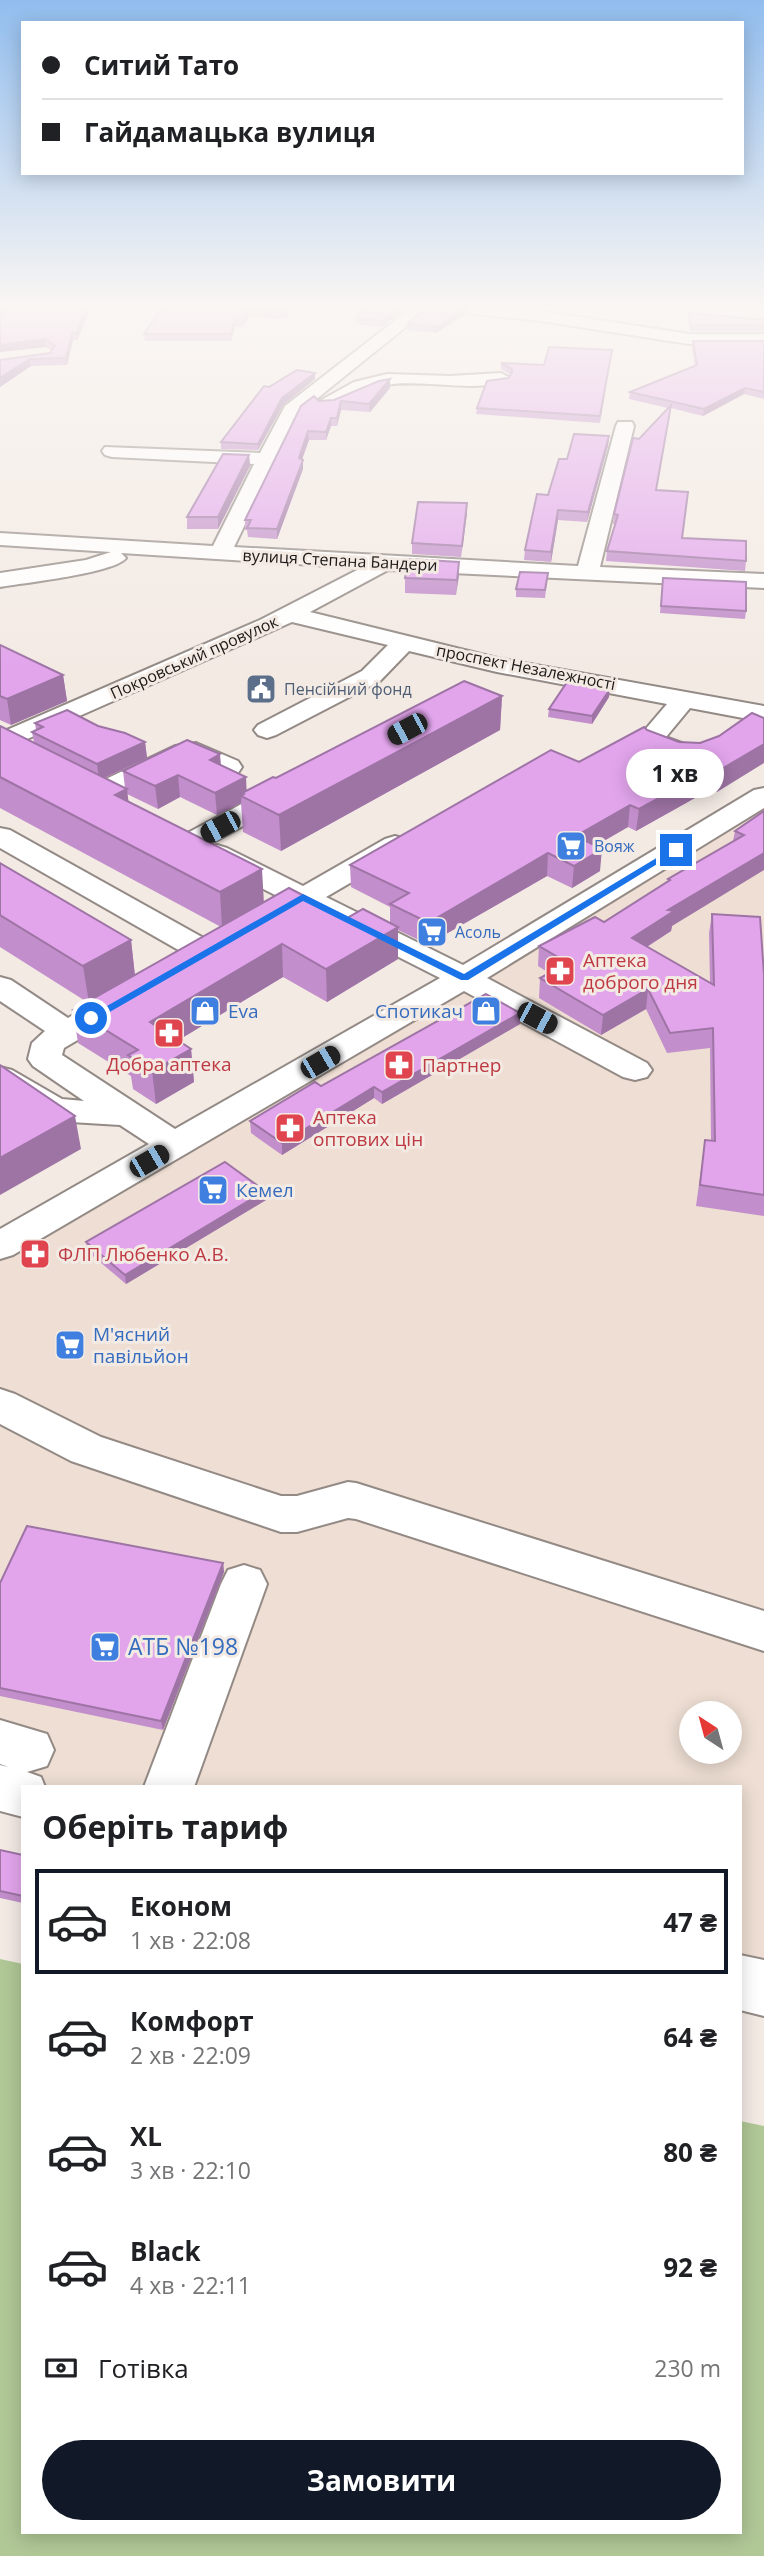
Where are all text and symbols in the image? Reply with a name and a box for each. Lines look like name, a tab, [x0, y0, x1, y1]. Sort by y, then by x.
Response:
text: Ситий Тато	[84, 47, 239, 83]
text: Гайдамацька вулиця	[84, 114, 376, 150]
street label: вулиця Степана Бандери	[242, 544, 438, 576]
street label: Покровський провулок	[107, 610, 282, 704]
street label: проспект Незалежності	[434, 639, 618, 695]
public building icon: Пенсійний фонд	[244, 672, 278, 706]
place label: Пенсійний фонд	[284, 678, 412, 700]
car	[384, 710, 431, 748]
callout: 1 хв	[627, 748, 725, 798]
text: 1 хв	[652, 757, 698, 789]
car	[197, 808, 244, 846]
supermarket icon: Вояж	[554, 829, 588, 863]
route end	[660, 834, 692, 866]
place label: Вояж	[594, 835, 635, 857]
supermarket icon: Асоль	[415, 915, 449, 949]
place label: Асоль	[455, 921, 501, 943]
place label: Аптека доброго дня	[583, 947, 698, 995]
pharmacy icon: Аптека доброго дня	[543, 954, 577, 988]
shop icon: Eva	[188, 994, 222, 1028]
shop icon: Спотикач	[469, 994, 503, 1028]
place label: Eva	[228, 998, 259, 1024]
place label: Спотикач	[375, 998, 463, 1024]
car	[514, 999, 561, 1037]
route start	[75, 1002, 107, 1034]
pharmacy icon: Добра аптека	[152, 1016, 186, 1050]
car	[297, 1042, 344, 1082]
pharmacy icon: Партнер	[382, 1048, 416, 1082]
place label: Добра аптека	[106, 1051, 232, 1077]
place label: Партнер	[422, 1052, 501, 1078]
place label: Аптека оптових цін	[313, 1104, 423, 1152]
pharmacy icon: Аптека оптових цін	[273, 1111, 307, 1145]
car	[126, 1141, 173, 1181]
supermarket icon: Кемел	[196, 1173, 230, 1207]
place label: Кемел	[236, 1177, 294, 1203]
pharmacy icon: ФЛП Любенко А.В.	[18, 1237, 52, 1271]
place label: ФЛП Любенко А.В.	[58, 1241, 229, 1267]
place label: М'ясний павільйон	[93, 1321, 189, 1369]
supermarket icon: М'ясний павільйон	[53, 1328, 87, 1362]
supermarket icon: АТБ №198	[88, 1630, 122, 1664]
place label: АТБ №198	[128, 1630, 238, 1662]
north arrow	[679, 1701, 742, 1764]
map controls	[679, 1701, 742, 1764]
text: Оберіть тариф	[42, 1805, 288, 1848]
text: Економ	[130, 1888, 232, 1924]
icon: car	[46, 1890, 109, 1953]
text: 47 ₴	[663, 1904, 717, 1940]
text: 1 хв · 22:08	[130, 1924, 251, 1956]
text: Комфорт	[130, 2003, 254, 2039]
icon: car	[46, 2005, 109, 2068]
text: 64 ₴	[663, 2019, 717, 2055]
text: 2 хв · 22:09	[130, 2039, 251, 2071]
text: XL	[130, 2118, 162, 2154]
icon: car	[46, 2120, 109, 2183]
text: 80 ₴	[663, 2134, 717, 2170]
text: 3 хв · 22:10	[130, 2154, 251, 2186]
text: Black	[130, 2233, 201, 2269]
icon: car	[46, 2235, 109, 2298]
text: 92 ₴	[663, 2249, 717, 2285]
text: 4 хв · 22:11	[130, 2269, 251, 2301]
icon: cash	[42, 2349, 80, 2387]
text: Готівка	[98, 2350, 189, 2386]
text: 230 m	[654, 2352, 721, 2384]
button: Замовити	[42, 2440, 721, 2520]

